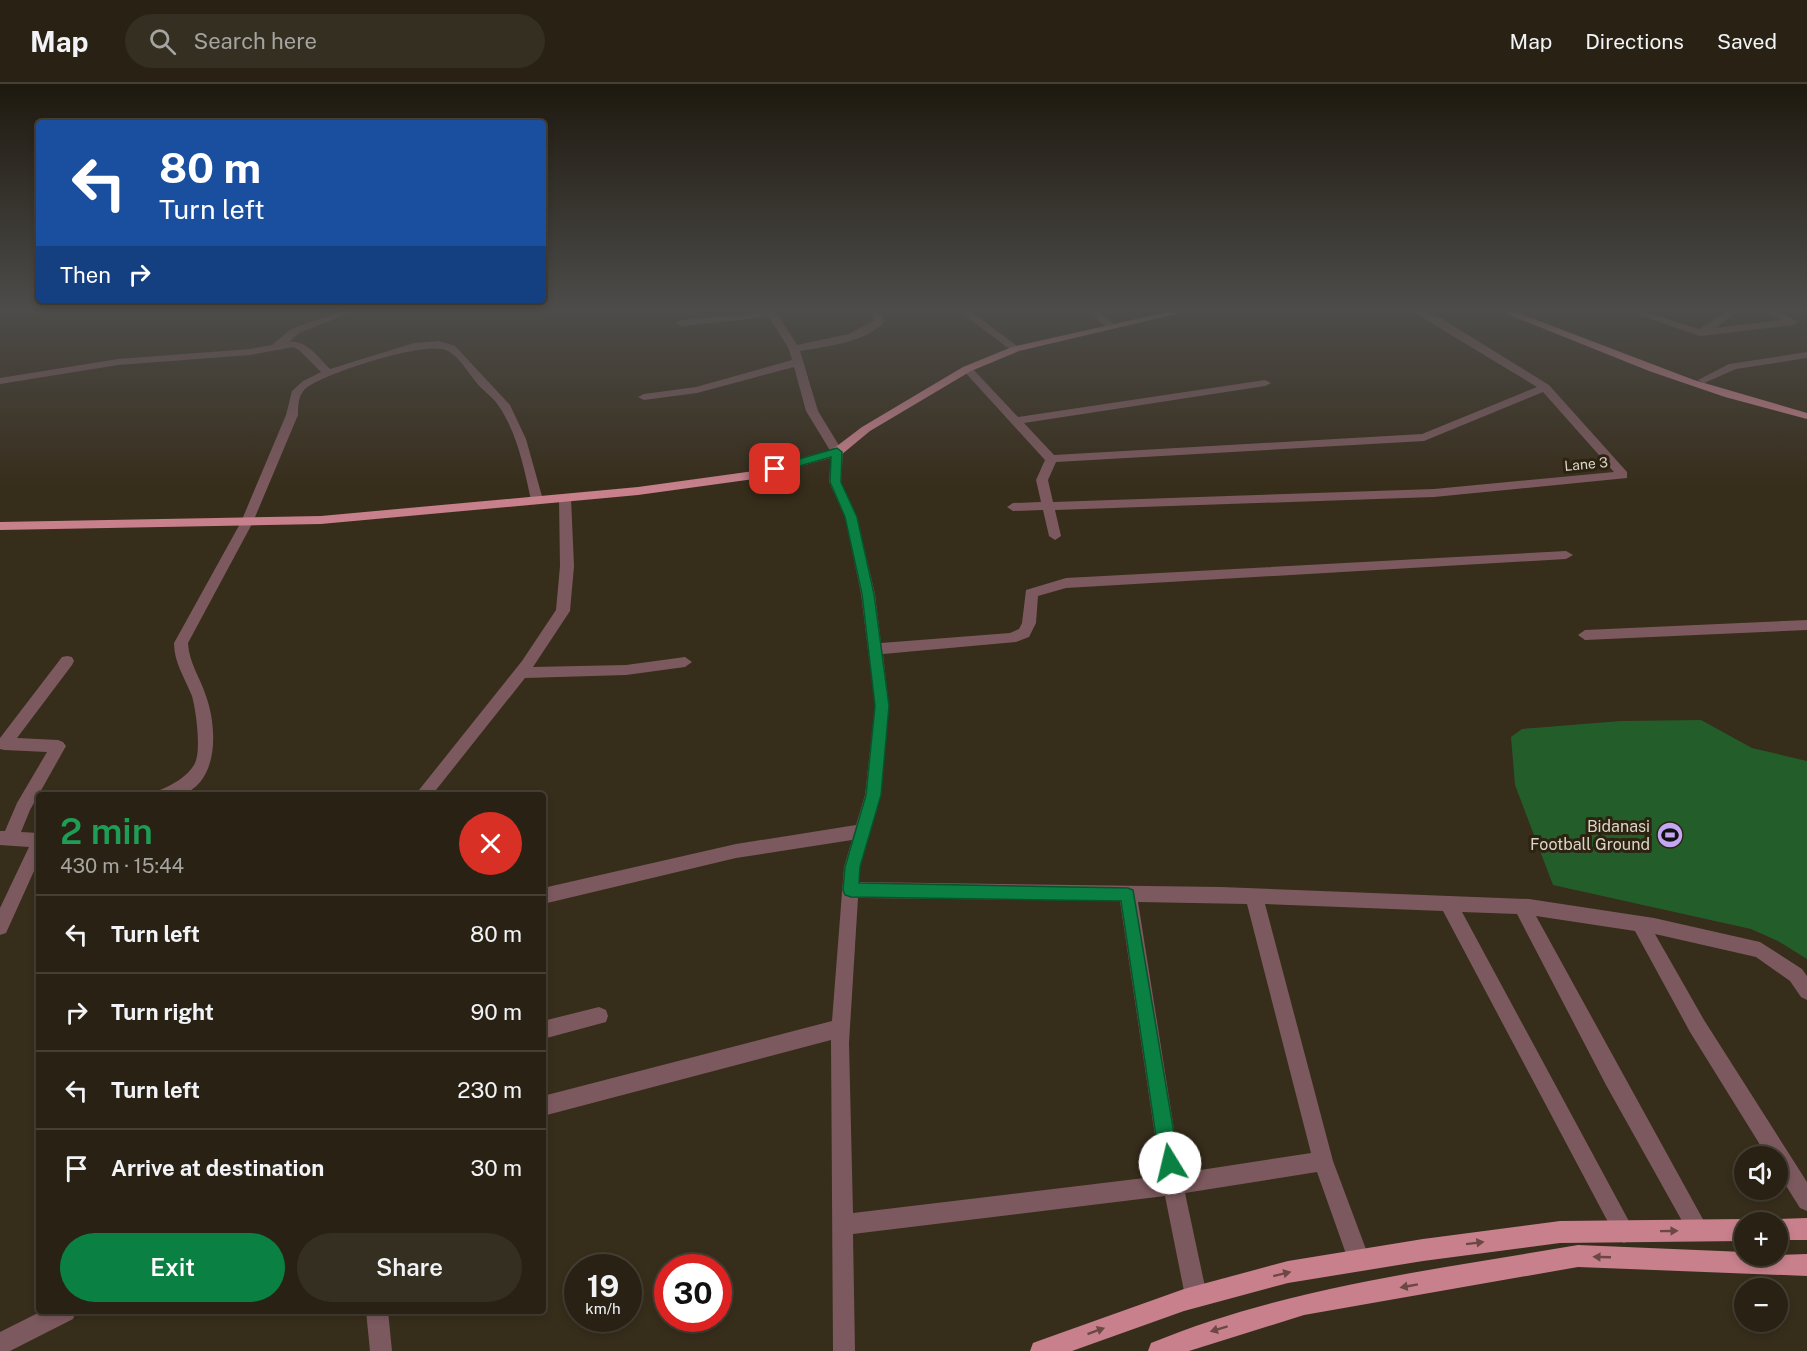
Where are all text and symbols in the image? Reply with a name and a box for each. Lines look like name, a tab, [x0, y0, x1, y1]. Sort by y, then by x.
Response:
search box	[125, 14, 545, 68]
text: Map	[30, 25, 89, 58]
icon: search	[146, 25, 179, 58]
text: Search here	[194, 28, 317, 54]
text: Map	[1510, 29, 1552, 54]
text: Directions	[1585, 29, 1684, 54]
text: Saved	[1717, 29, 1777, 54]
text: 80 m	[159, 143, 261, 192]
icon: left	[60, 144, 138, 222]
text: Turn left	[159, 193, 265, 225]
icon: right	[123, 258, 156, 291]
text: Then	[60, 262, 111, 288]
pin	[749, 443, 800, 494]
icon: arrive	[758, 452, 791, 485]
street label: Lane 3	[1564, 454, 1609, 474]
text: 2 min	[60, 810, 153, 852]
button: close	[459, 812, 522, 875]
place label: Bidanasi Football Ground	[1530, 817, 1650, 854]
sports icon: Bidanasi Football Ground	[1655, 820, 1685, 850]
text: 430 m · 15:44	[60, 854, 184, 878]
icon: left	[60, 918, 93, 951]
text: Turn left	[111, 921, 200, 947]
text: 80 m	[470, 921, 522, 947]
icon: right	[60, 996, 93, 1029]
text: Turn right	[111, 999, 214, 1025]
text: 90 m	[471, 999, 522, 1025]
icon: left	[60, 1074, 93, 1107]
text: Turn left	[111, 1077, 200, 1103]
text: 230 m	[457, 1077, 522, 1103]
position arrow	[1138, 1131, 1202, 1195]
map controls	[1734, 1146, 1788, 1332]
button: sound	[1734, 1146, 1788, 1200]
icon: arrive	[60, 1152, 93, 1185]
text: Arrive at destination	[111, 1155, 324, 1181]
text: 30 m	[470, 1155, 522, 1181]
button: +	[1734, 1212, 1788, 1266]
one-way arrow	[1659, 1226, 1678, 1236]
button: Exit	[60, 1233, 285, 1302]
button: Share	[297, 1233, 522, 1302]
one-way arrow	[1465, 1239, 1484, 1248]
one-way arrow	[1592, 1253, 1611, 1262]
speed limit sign: 30	[654, 1254, 732, 1332]
text: 19	[587, 1268, 619, 1304]
one-way arrow	[1273, 1268, 1291, 1278]
button: −	[1734, 1278, 1788, 1332]
one-way arrow	[1400, 1282, 1419, 1291]
text: km/h	[585, 1300, 621, 1317]
one-way arrow	[1210, 1325, 1228, 1334]
one-way arrow	[1087, 1326, 1105, 1336]

